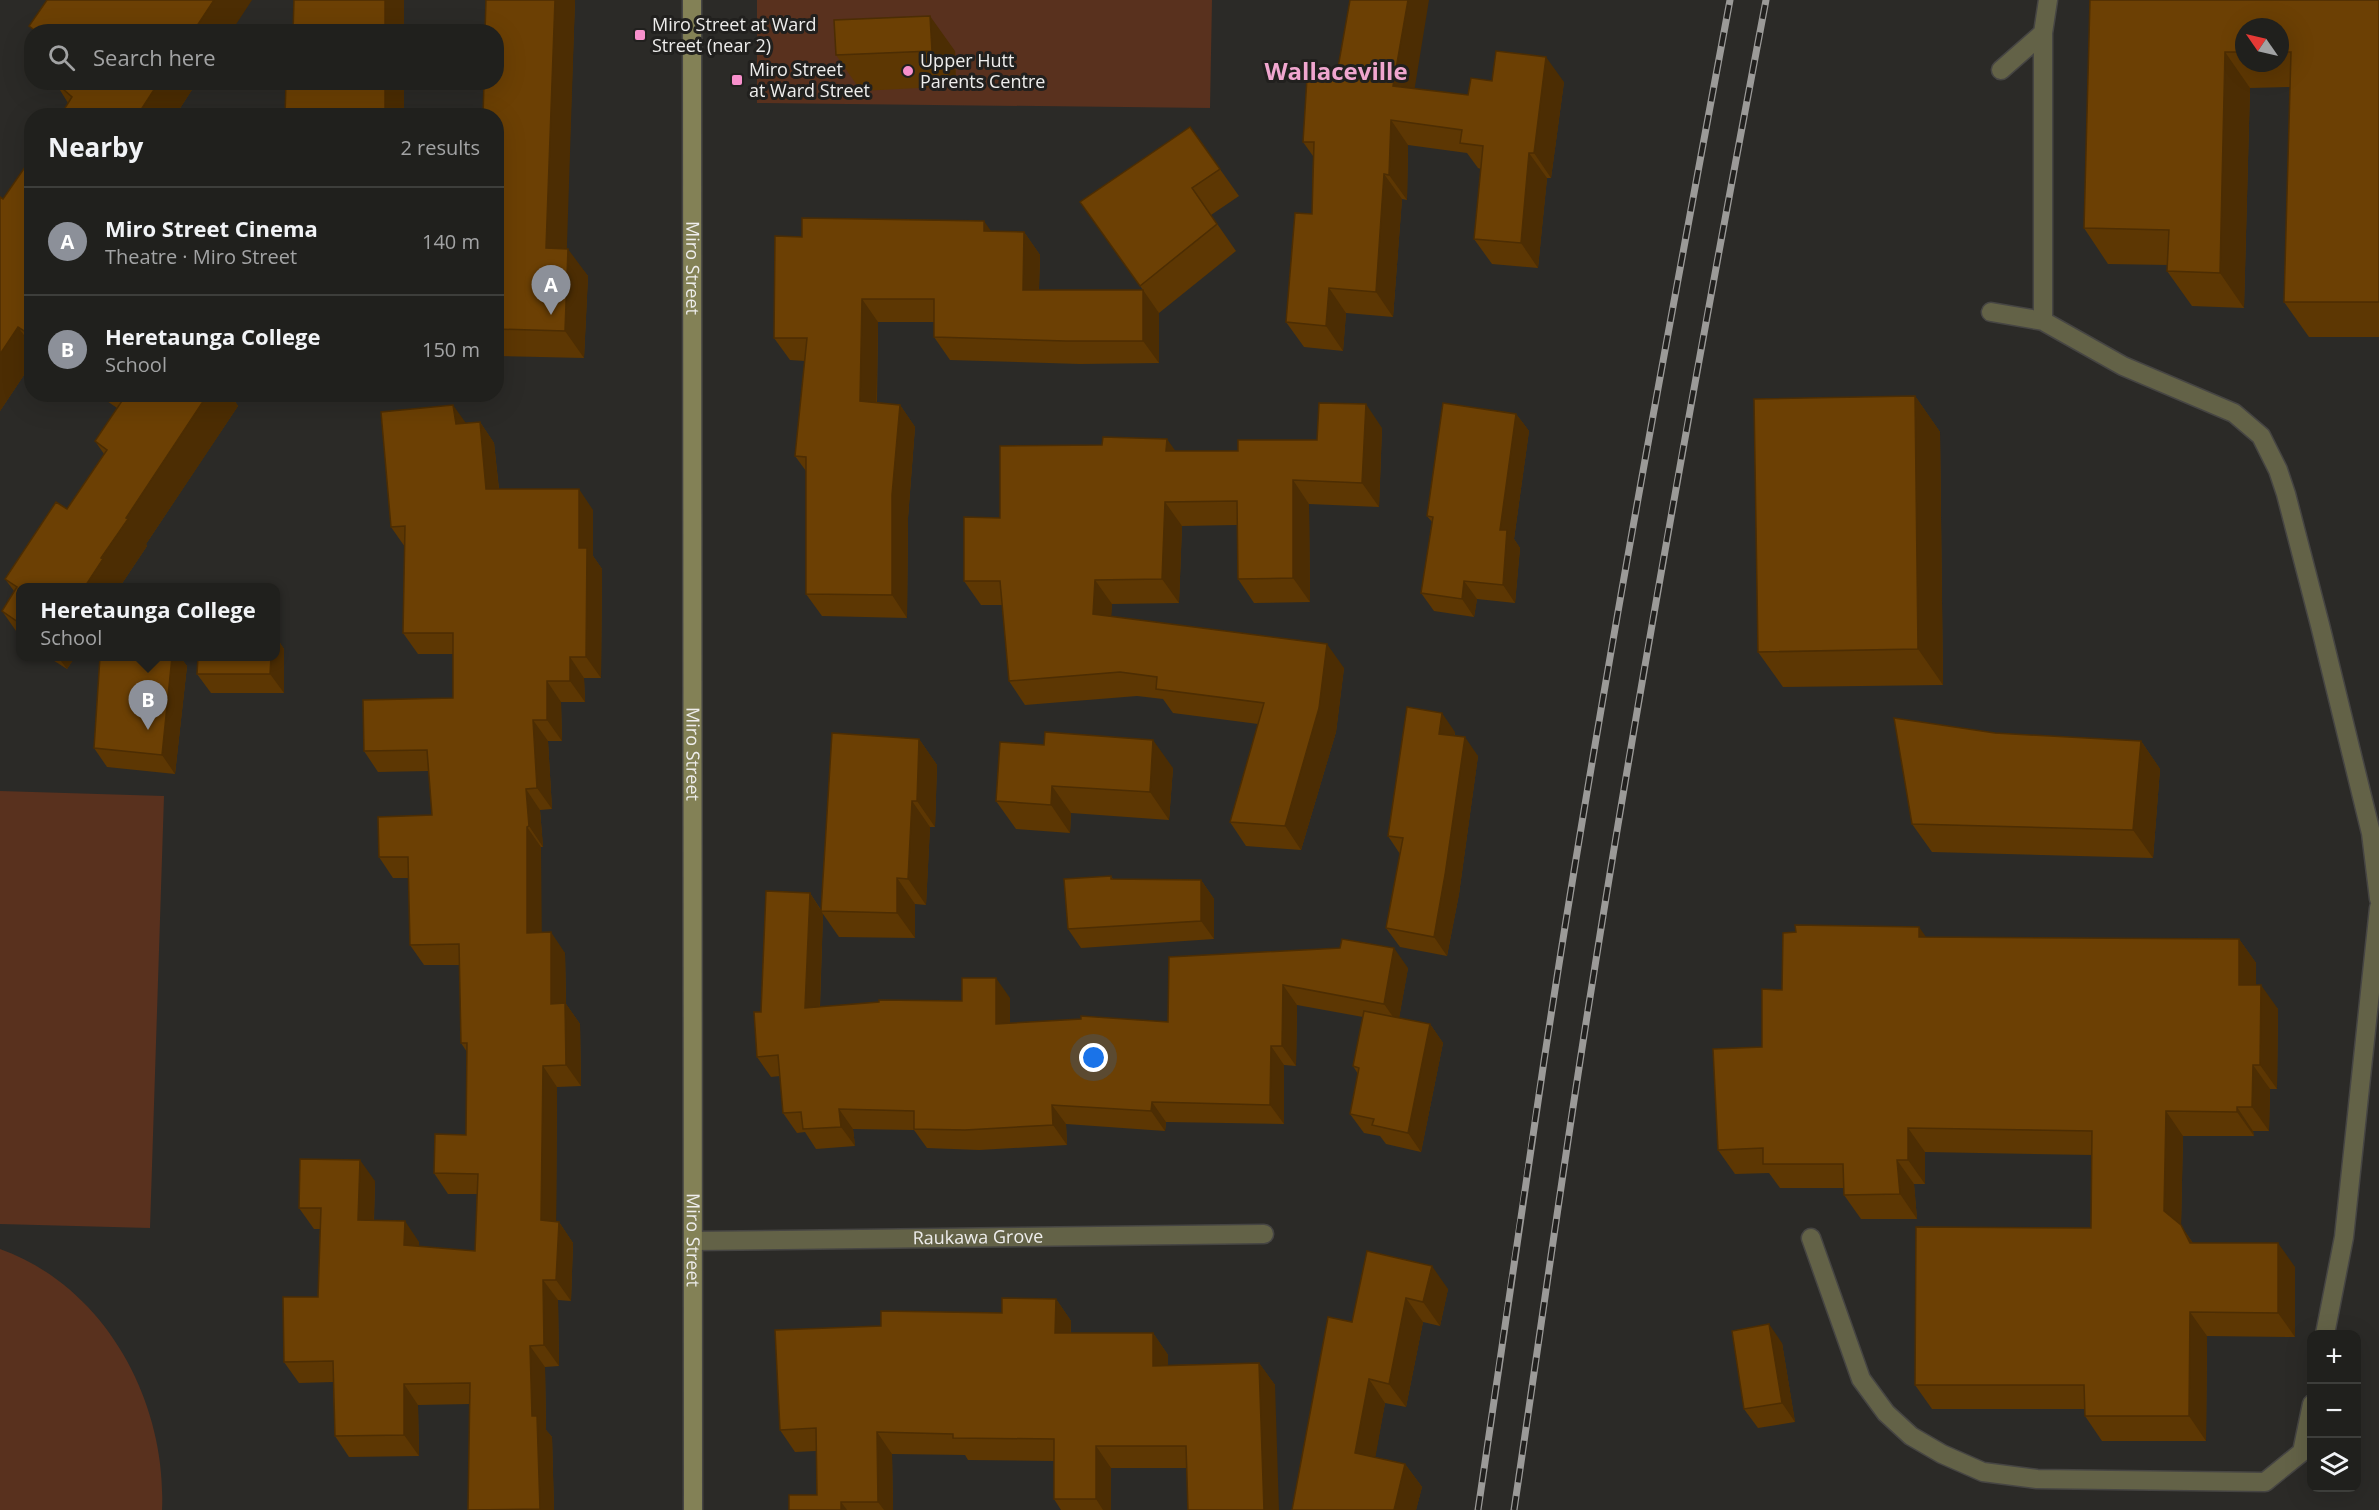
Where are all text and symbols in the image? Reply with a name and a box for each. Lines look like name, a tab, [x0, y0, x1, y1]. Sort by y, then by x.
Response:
place label: Miro Street at Ward Street (near 2)	[652, 12, 817, 57]
north arrow	[2235, 18, 2289, 72]
search box	[24, 24, 504, 90]
marker: Miro Street at Ward Street (near 2)	[633, 28, 647, 42]
icon: search	[45, 41, 78, 74]
text: Search here	[93, 42, 216, 72]
place label: Upper Hutt Parents Centre	[920, 48, 1045, 93]
district label: Wallaceville	[1264, 54, 1408, 87]
place label: Miro Street at Ward Street	[749, 57, 870, 102]
marker: Upper Hutt Parents Centre	[901, 64, 915, 78]
marker: Miro Street at Ward Street	[730, 73, 744, 87]
text: Nearby	[48, 129, 143, 165]
text: 2 results	[400, 134, 480, 161]
text: Miro Street Cinema	[105, 213, 318, 243]
street label: Miro Street	[681, 221, 705, 315]
text: A	[61, 228, 74, 255]
text: 140 m	[422, 228, 480, 255]
text: Theatre · Miro Street	[105, 243, 297, 270]
pin: A	[532, 266, 570, 315]
text: Heretaunga College	[105, 321, 321, 351]
text: B	[61, 336, 74, 363]
text: 150 m	[422, 336, 480, 363]
text: School	[105, 351, 167, 378]
popup	[16, 583, 280, 661]
text: Heretaunga College	[40, 594, 256, 624]
text: School	[40, 624, 102, 651]
pin: B	[128, 680, 168, 730]
street label: Miro Street	[681, 707, 706, 801]
your location	[1079, 1043, 1108, 1072]
street label: Miro Street	[682, 1193, 706, 1287]
street label: Raukawa Grove	[912, 1224, 1043, 1249]
map controls	[2307, 1330, 2361, 1492]
button: +	[2307, 1330, 2361, 1384]
button: −	[2307, 1384, 2361, 1438]
button: layers	[2307, 1438, 2361, 1492]

